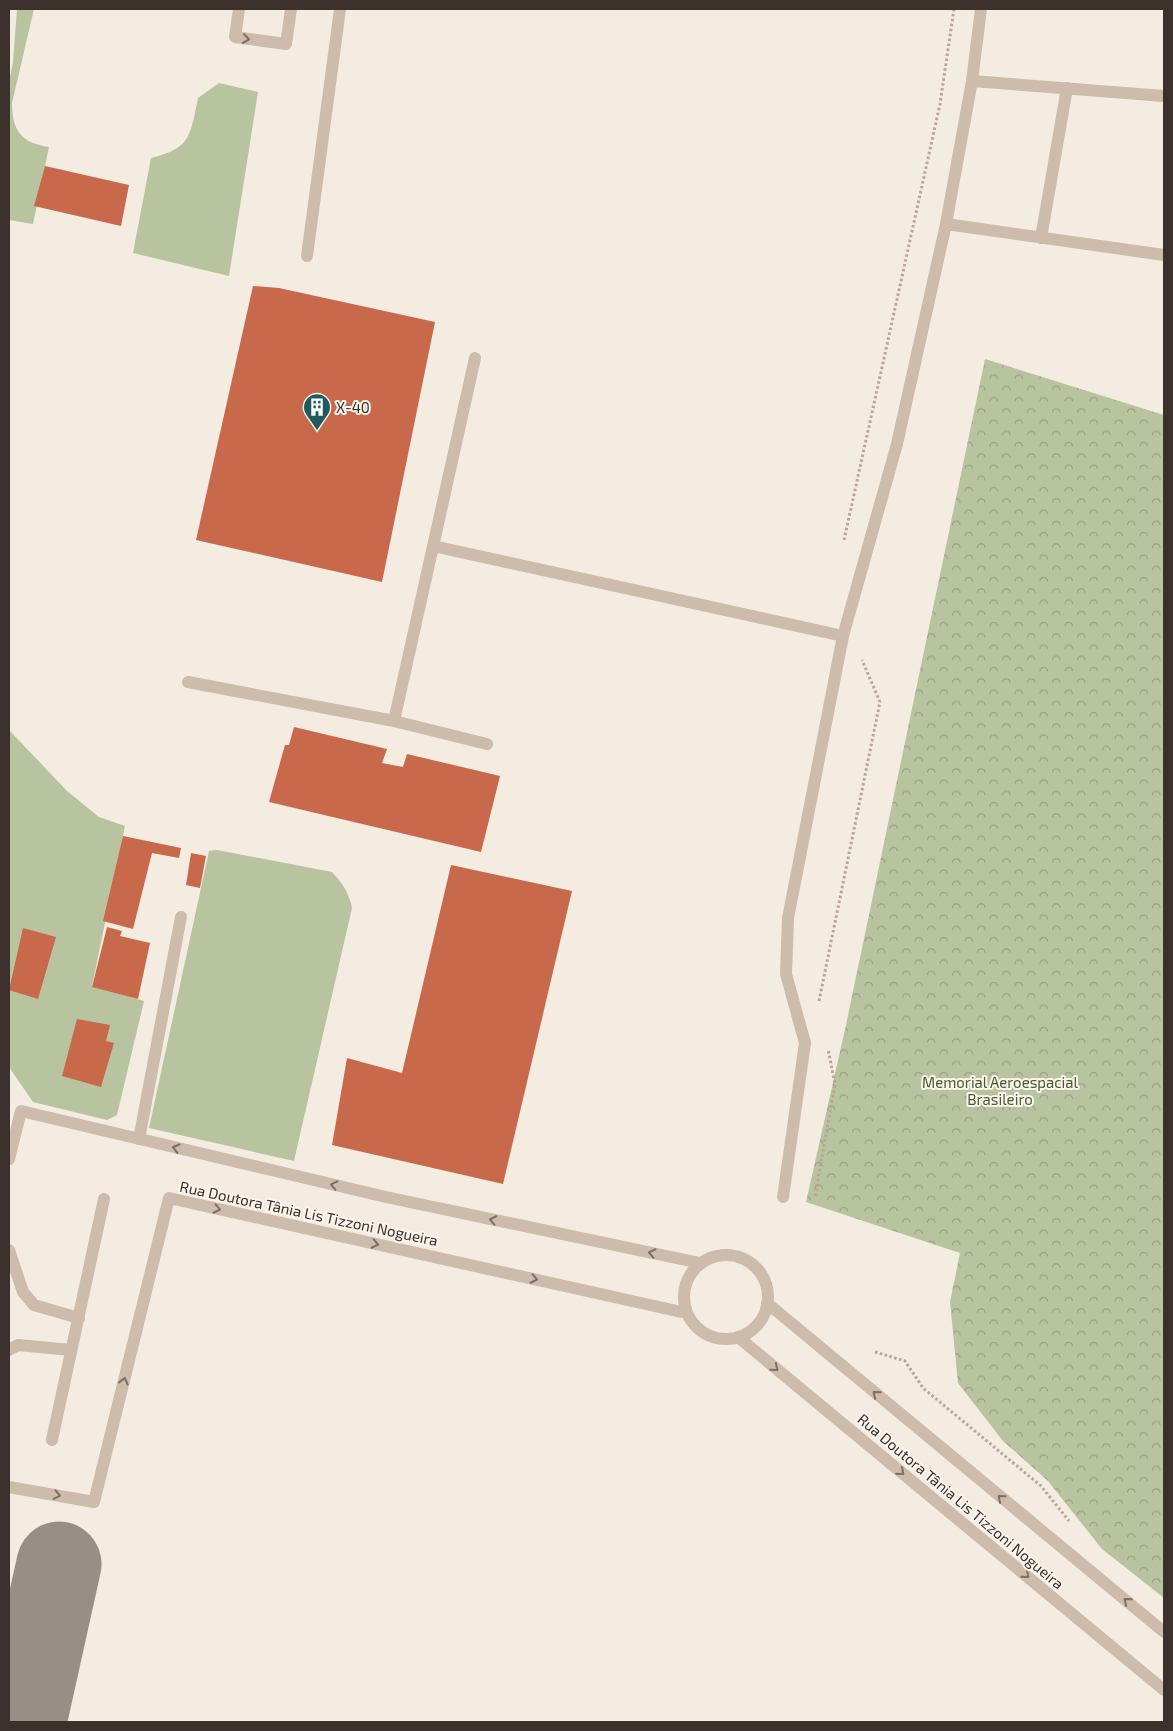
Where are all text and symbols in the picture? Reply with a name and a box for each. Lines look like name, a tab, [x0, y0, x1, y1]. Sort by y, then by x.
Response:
one-way arrow	[242, 33, 250, 44]
building icon: X-40	[302, 392, 332, 431]
place label: X-40	[336, 398, 370, 416]
park label: Memorial Aeroespacial Brasileiro	[922, 1073, 1079, 1108]
one-way arrow	[173, 1143, 181, 1153]
street label: Rua Doutora Tânia Lis Tizzoni Nogueira	[178, 1177, 440, 1249]
one-way arrow	[330, 1180, 339, 1191]
one-way arrow	[212, 1203, 221, 1214]
one-way arrow	[489, 1215, 498, 1225]
one-way arrow	[371, 1238, 380, 1249]
one-way arrow	[648, 1248, 657, 1258]
one-way arrow	[529, 1273, 538, 1284]
one-way arrow	[770, 1363, 779, 1372]
one-way arrow	[118, 1377, 129, 1386]
one-way arrow	[873, 1392, 882, 1400]
street label: Rua Doutora Tânia Lis Tizzoni Nogueira	[854, 1409, 1068, 1593]
one-way arrow	[895, 1466, 904, 1475]
one-way arrow	[52, 1490, 61, 1500]
one-way arrow	[998, 1494, 1007, 1503]
one-way arrow	[1020, 1570, 1029, 1578]
one-way arrow	[1123, 1598, 1132, 1607]

